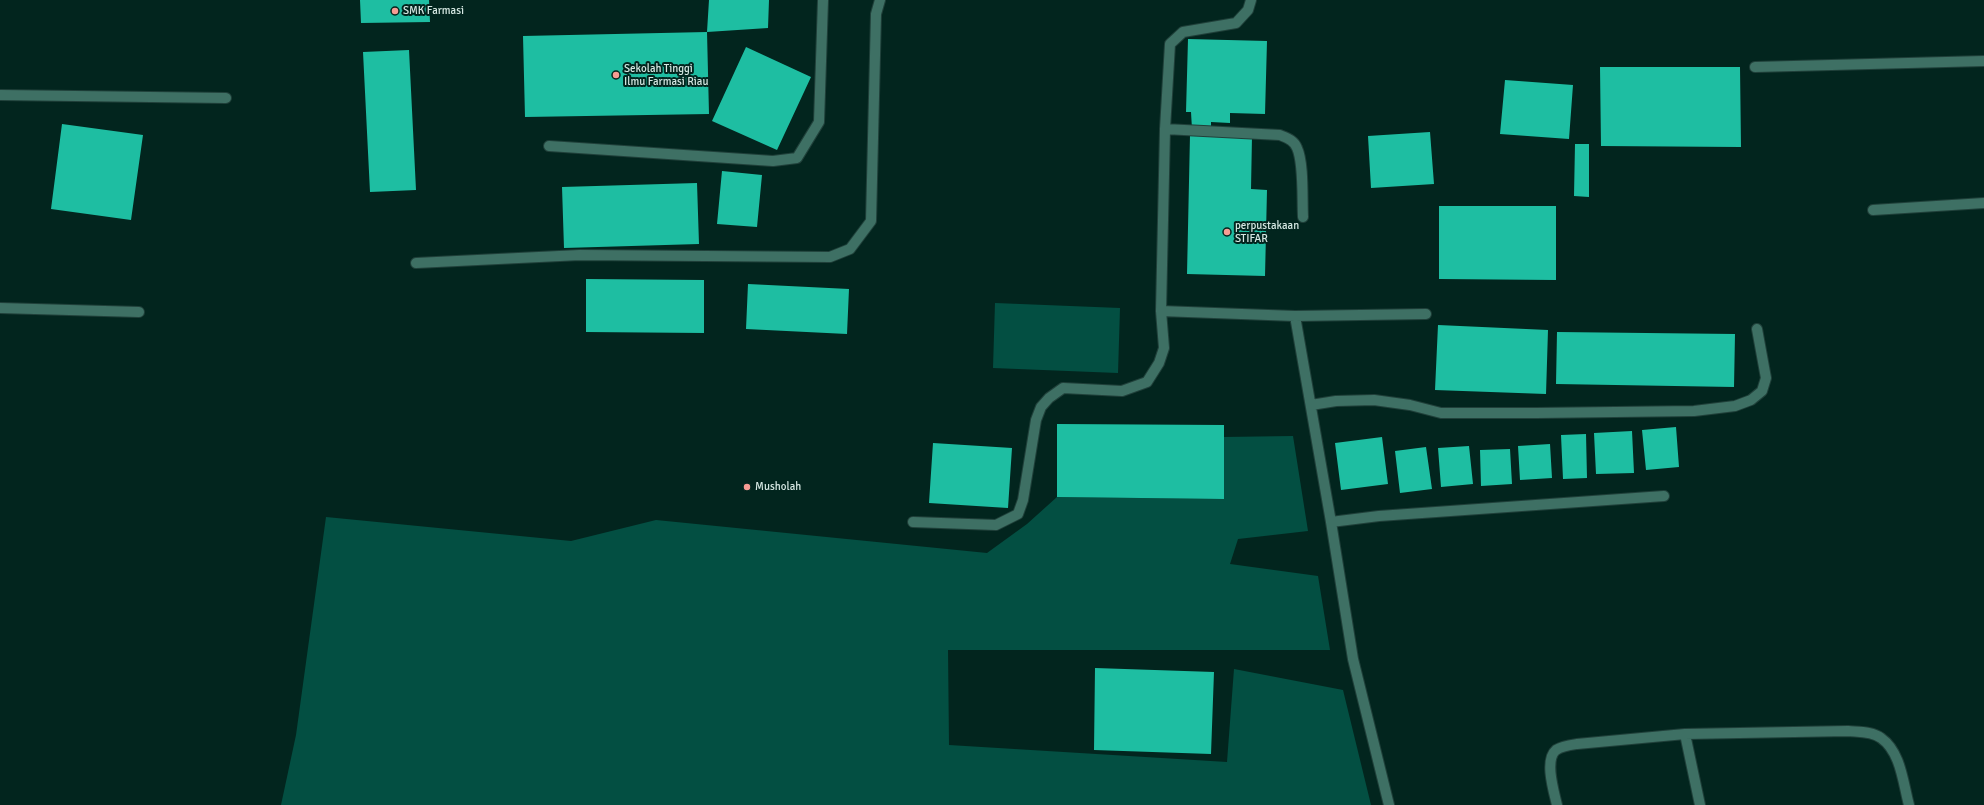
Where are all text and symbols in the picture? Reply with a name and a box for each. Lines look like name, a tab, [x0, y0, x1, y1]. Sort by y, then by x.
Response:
place label: SMK Farmasi	[403, 4, 464, 18]
marker: SMK Farmasi	[390, 6, 400, 16]
place label: Sekolah Tinggi Ilmu Farmasi Riau	[624, 62, 708, 88]
marker: Sekolah Tinggi Ilmu Farmasi Riau	[611, 70, 621, 80]
place label: perpustakaan STIFAR	[1235, 219, 1299, 245]
marker: perpustakaan STIFAR	[1222, 227, 1232, 237]
place label: Musholah	[755, 480, 801, 494]
marker: Musholah	[742, 482, 752, 492]

